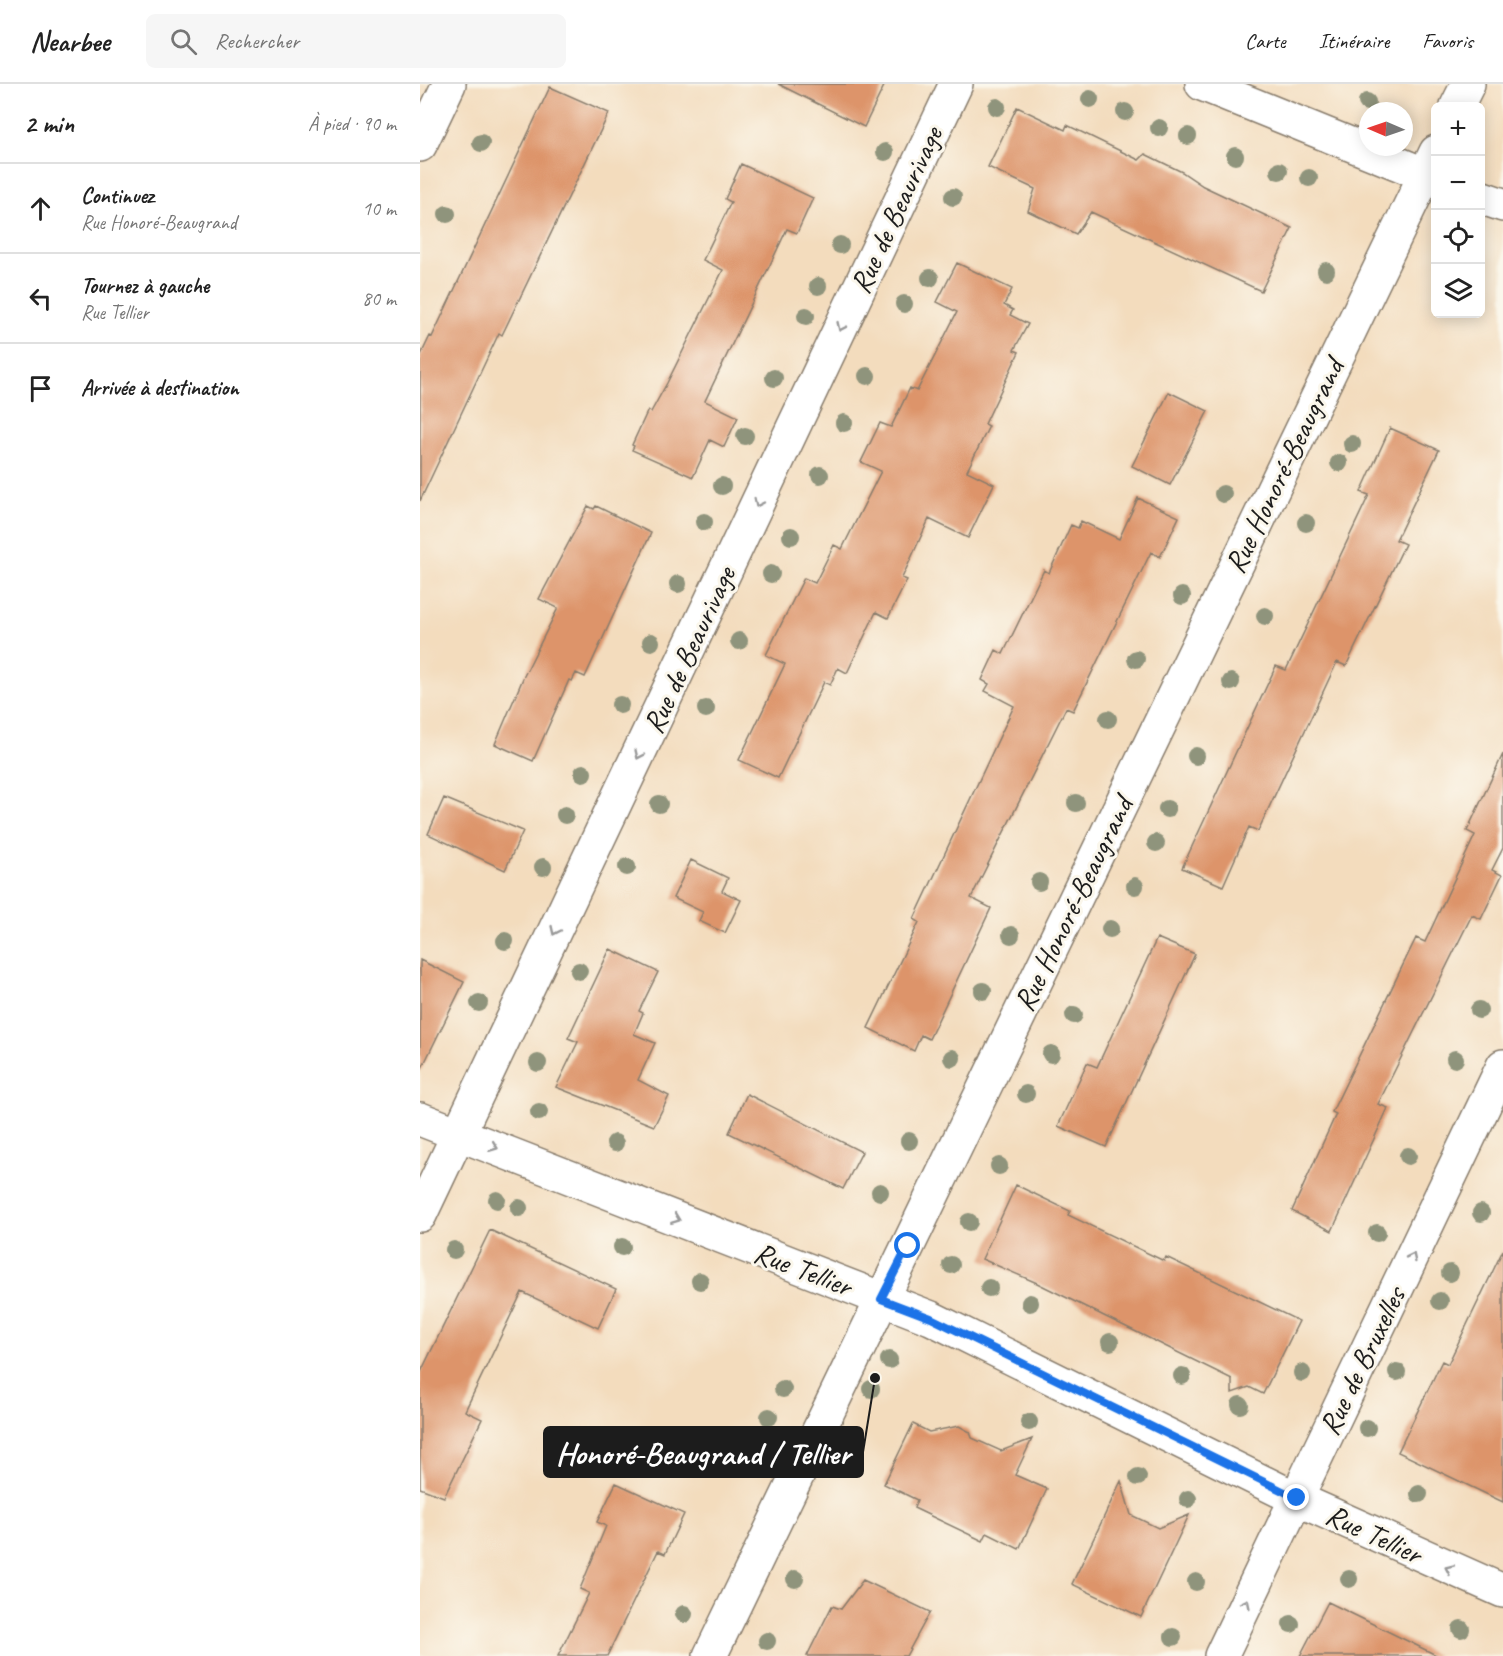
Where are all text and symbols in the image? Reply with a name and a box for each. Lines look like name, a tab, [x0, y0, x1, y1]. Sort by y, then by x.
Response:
search box	[146, 14, 566, 68]
text: Nearbee	[30, 24, 110, 59]
icon: search	[167, 25, 200, 58]
text: Rechercher	[215, 27, 299, 55]
text: Carte	[1245, 28, 1286, 54]
text: Itinéraire	[1319, 28, 1389, 54]
text: Favoris	[1422, 28, 1473, 54]
north arrow	[1359, 102, 1413, 156]
map controls	[1431, 102, 1485, 318]
button: +	[1431, 102, 1485, 156]
text: 2 min	[24, 107, 74, 140]
text: À pied · 90 m	[308, 111, 396, 136]
street label: Rue de Beaurivage	[841, 119, 952, 299]
button: −	[1431, 156, 1485, 210]
text: Continuez	[81, 182, 154, 210]
icon: ahead	[24, 192, 57, 225]
text: 10 m	[362, 196, 396, 221]
text: Rue Honoré-Beaugrand	[81, 210, 237, 235]
button: locate	[1431, 210, 1485, 264]
button: layers	[1431, 264, 1485, 318]
text: Tournez à gauche	[81, 272, 209, 300]
icon: left	[24, 282, 57, 315]
text: 80 m	[362, 286, 396, 311]
text: Rue Tellier	[81, 300, 149, 325]
one-way arrow	[837, 320, 849, 331]
street label: Rue Honoré-Beaugrand	[1216, 349, 1354, 579]
icon: arrive	[24, 372, 57, 405]
text: Arrivée à destination	[81, 374, 239, 402]
one-way arrow	[754, 496, 766, 507]
street label: Rue de Beaurivage	[634, 559, 745, 739]
one-way arrow	[634, 749, 646, 760]
street label: Rue Honoré-Beaugrand	[1005, 787, 1143, 1017]
one-way arrow	[551, 925, 563, 936]
one-way arrow	[489, 1140, 499, 1153]
one-way arrow	[670, 1212, 681, 1224]
route start	[894, 1232, 920, 1258]
street label: Rue Tellier	[749, 1233, 859, 1306]
one-way arrow	[1405, 1252, 1417, 1263]
street label: Rue de Bruxelles	[1310, 1278, 1415, 1441]
callout: Honoré-Beaugrand / Tellier	[544, 1427, 863, 1477]
text: Honoré-Beaugrand / Tellier	[556, 1433, 854, 1474]
route end	[1283, 1484, 1309, 1510]
street label: Rue Tellier	[1320, 1495, 1430, 1574]
one-way arrow	[1444, 1564, 1455, 1576]
one-way arrow	[1239, 1599, 1251, 1610]

